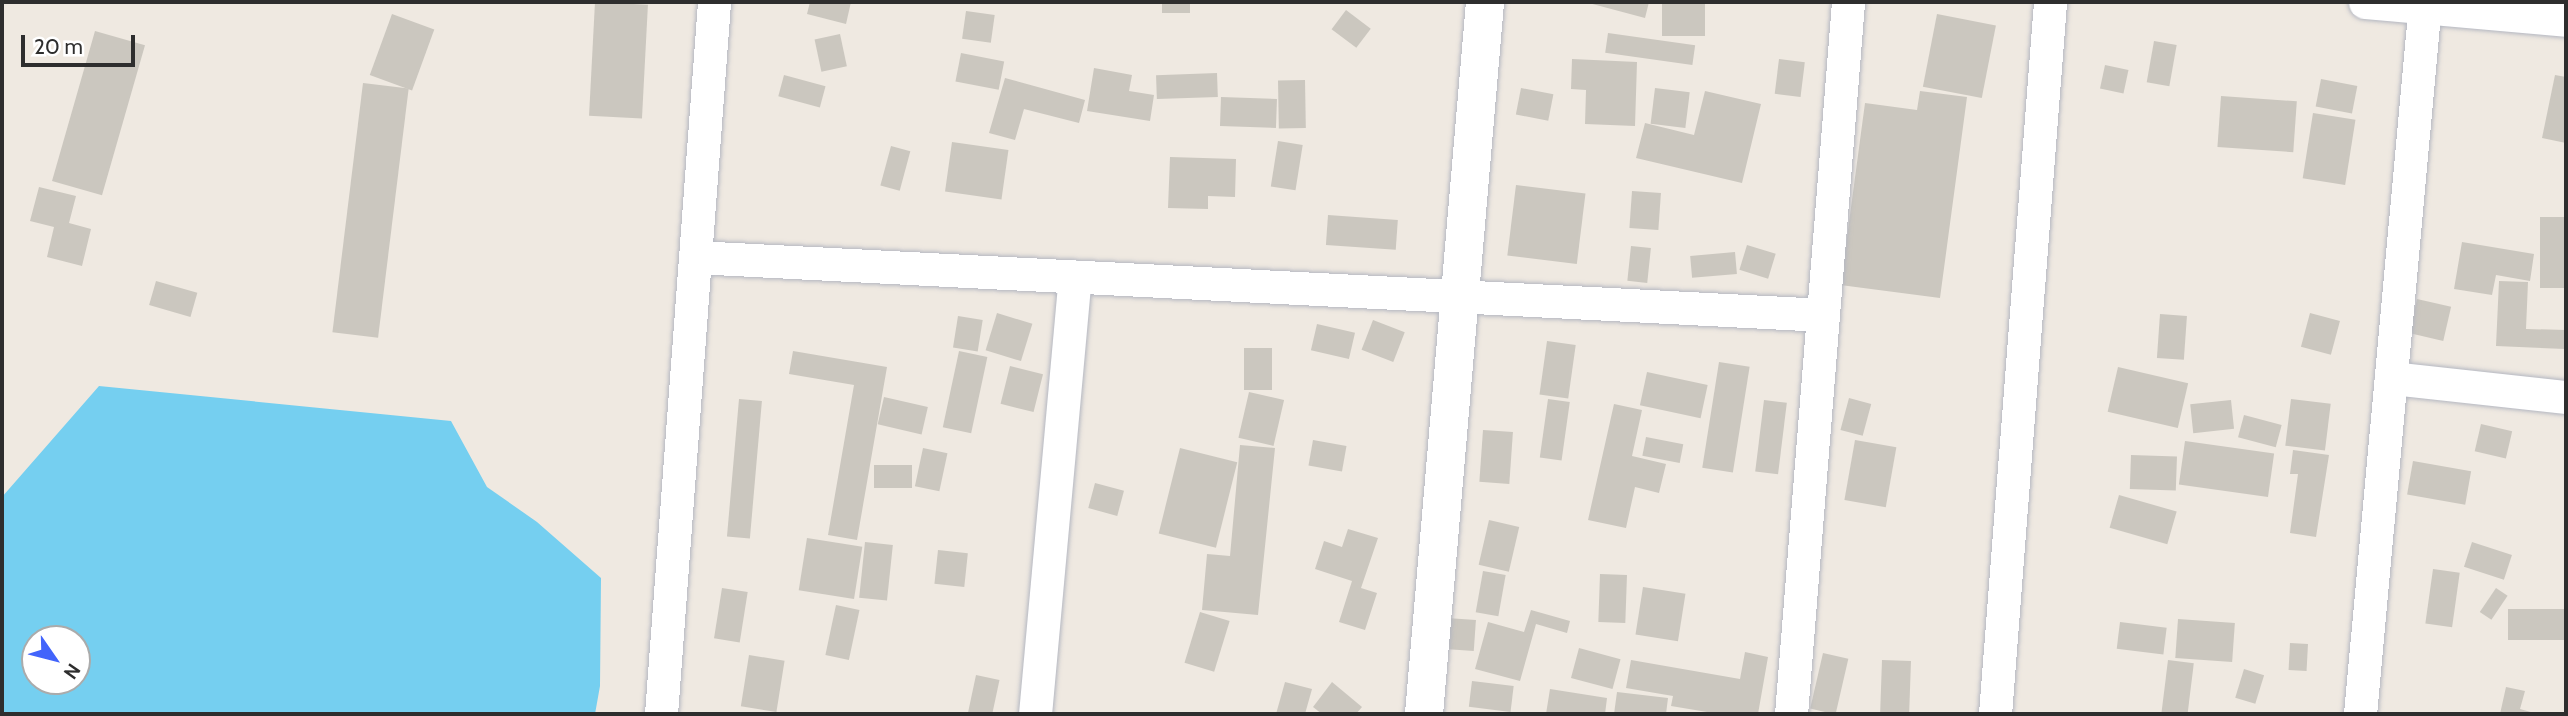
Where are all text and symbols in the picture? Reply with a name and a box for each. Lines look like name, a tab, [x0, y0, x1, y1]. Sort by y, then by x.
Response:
scale bar	[24, 21, 138, 65]
text: 20 m	[34, 34, 83, 59]
north arrow	[21, 625, 91, 695]
text: N	[59, 659, 85, 683]

